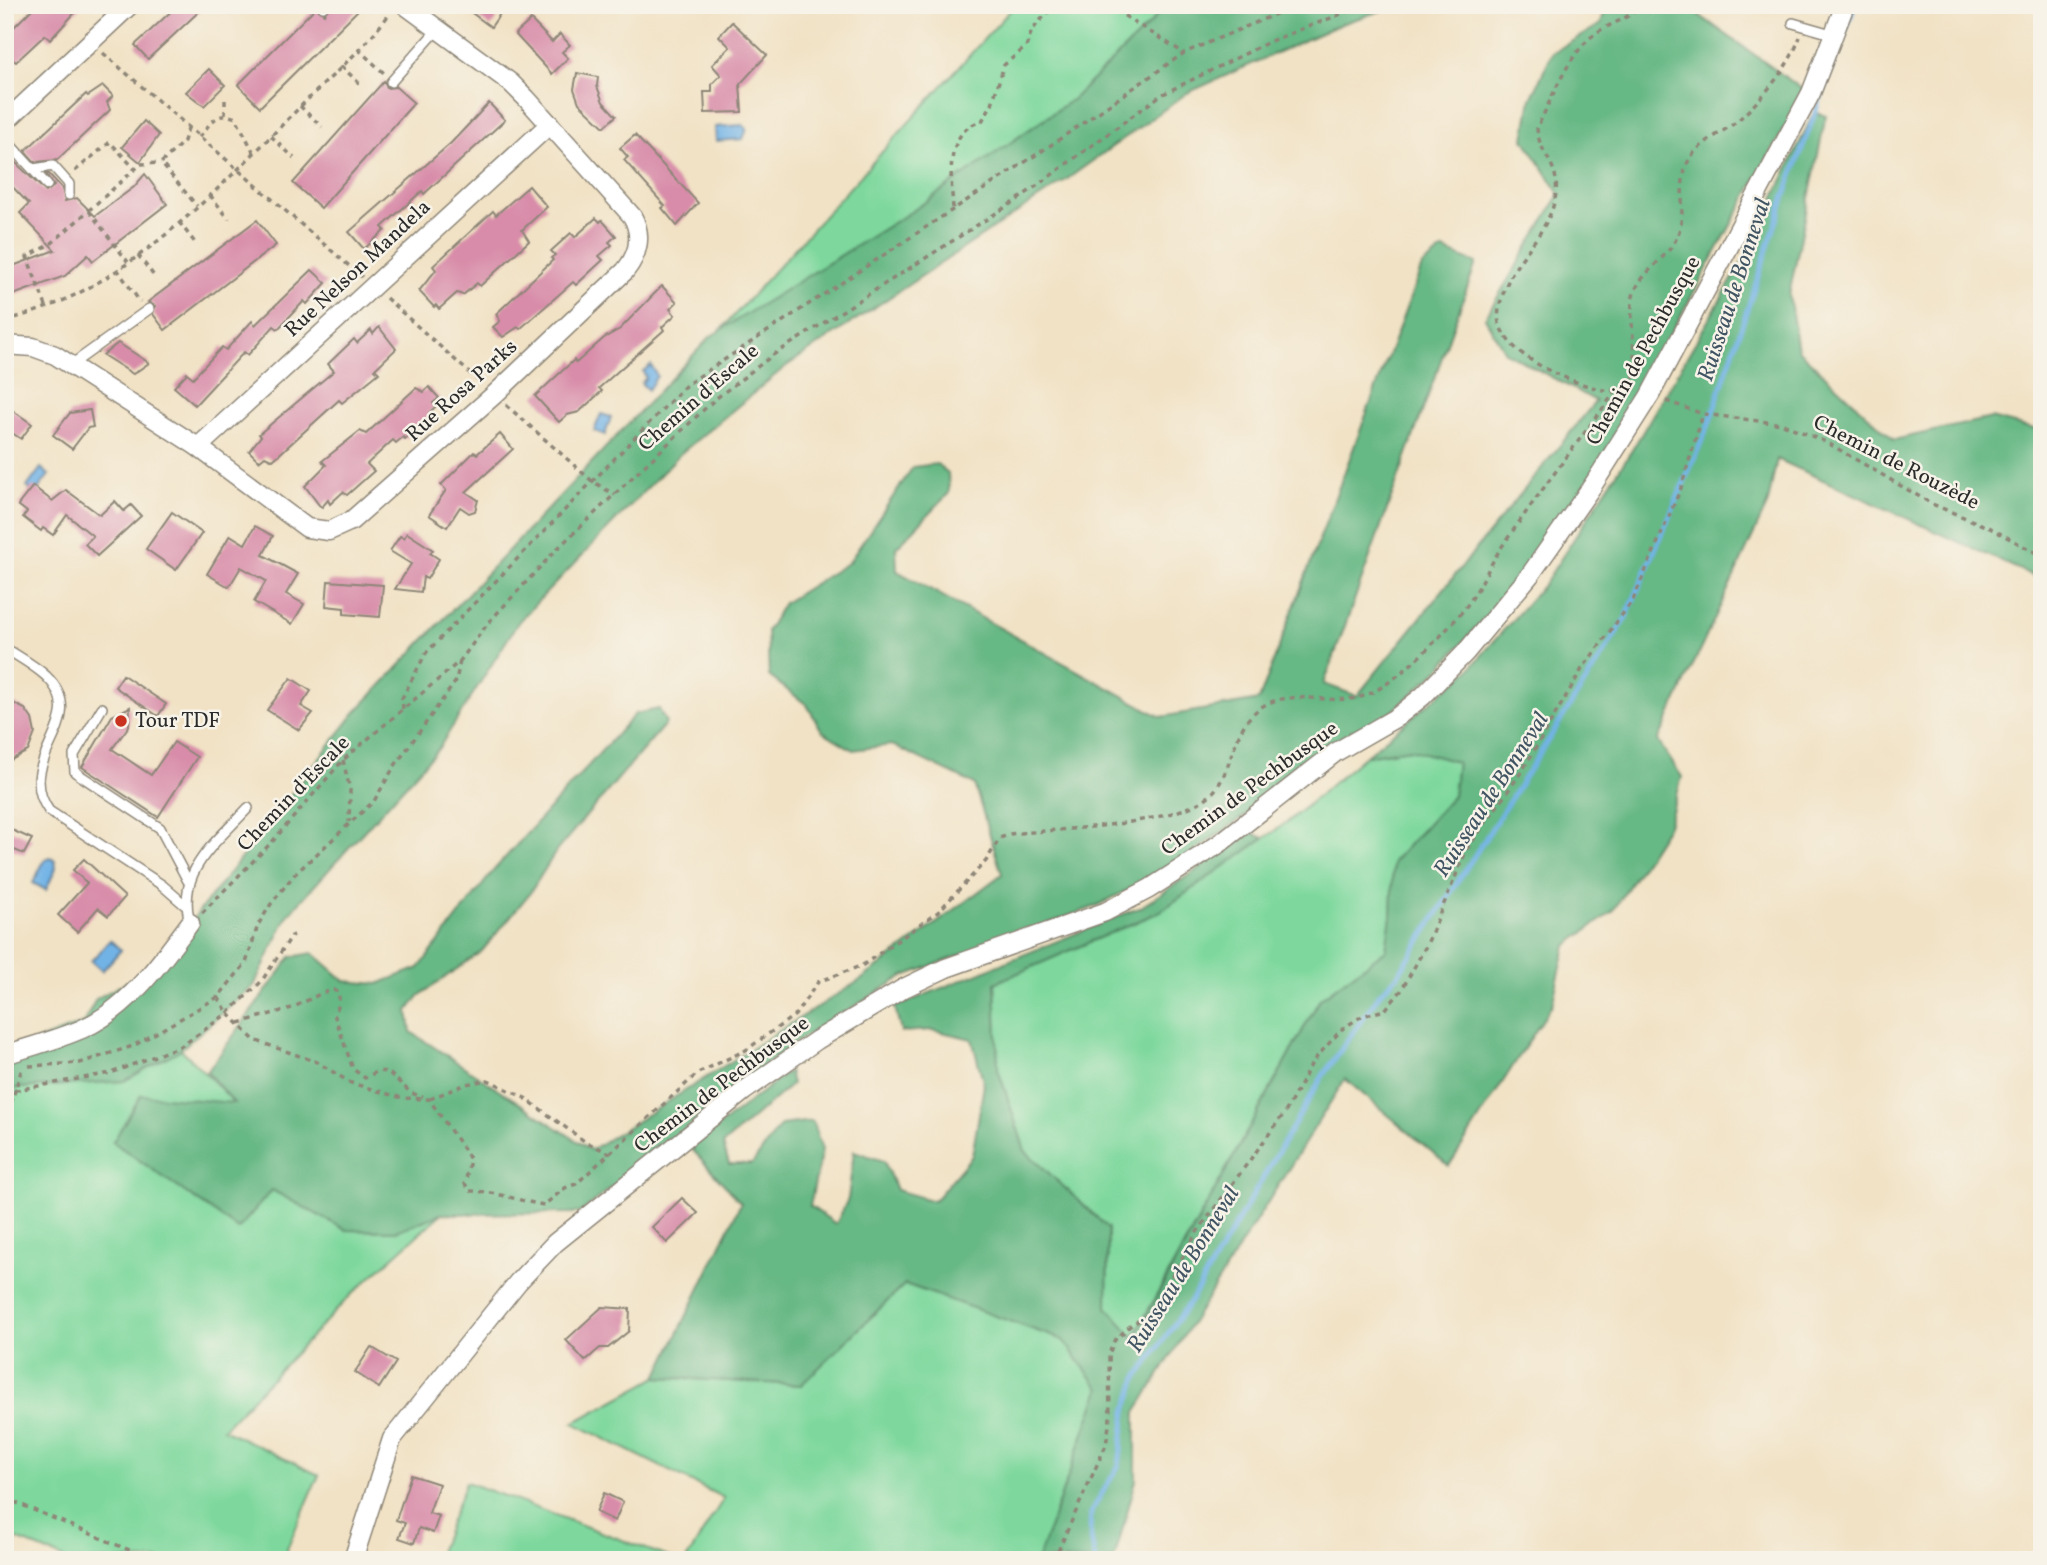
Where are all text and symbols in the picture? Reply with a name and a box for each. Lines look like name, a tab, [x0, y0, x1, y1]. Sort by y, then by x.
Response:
street label: Rue Nelson Mandela	[279, 194, 437, 344]
water label: Ruisseau de Bonneval	[1690, 194, 1780, 386]
street label: Chemin de Pechbusque	[1580, 251, 1708, 451]
street label: Rue Rosa Parks	[400, 333, 524, 449]
street label: Chemin d'Escale	[632, 337, 766, 459]
street label: Chemin de Rouzède	[1808, 409, 1984, 517]
water label: Ruisseau de Bonneval	[1427, 706, 1557, 884]
place label: Tour TDF	[135, 707, 220, 736]
marker: Tour TDF	[113, 713, 129, 729]
street label: Chemin de Pechbusque	[1156, 715, 1345, 863]
street label: Chemin d'Escale	[231, 729, 357, 858]
street label: Chemin de Pechbusque	[628, 1009, 816, 1161]
water label: Ruisseau de Bonneval	[1120, 1180, 1248, 1359]

